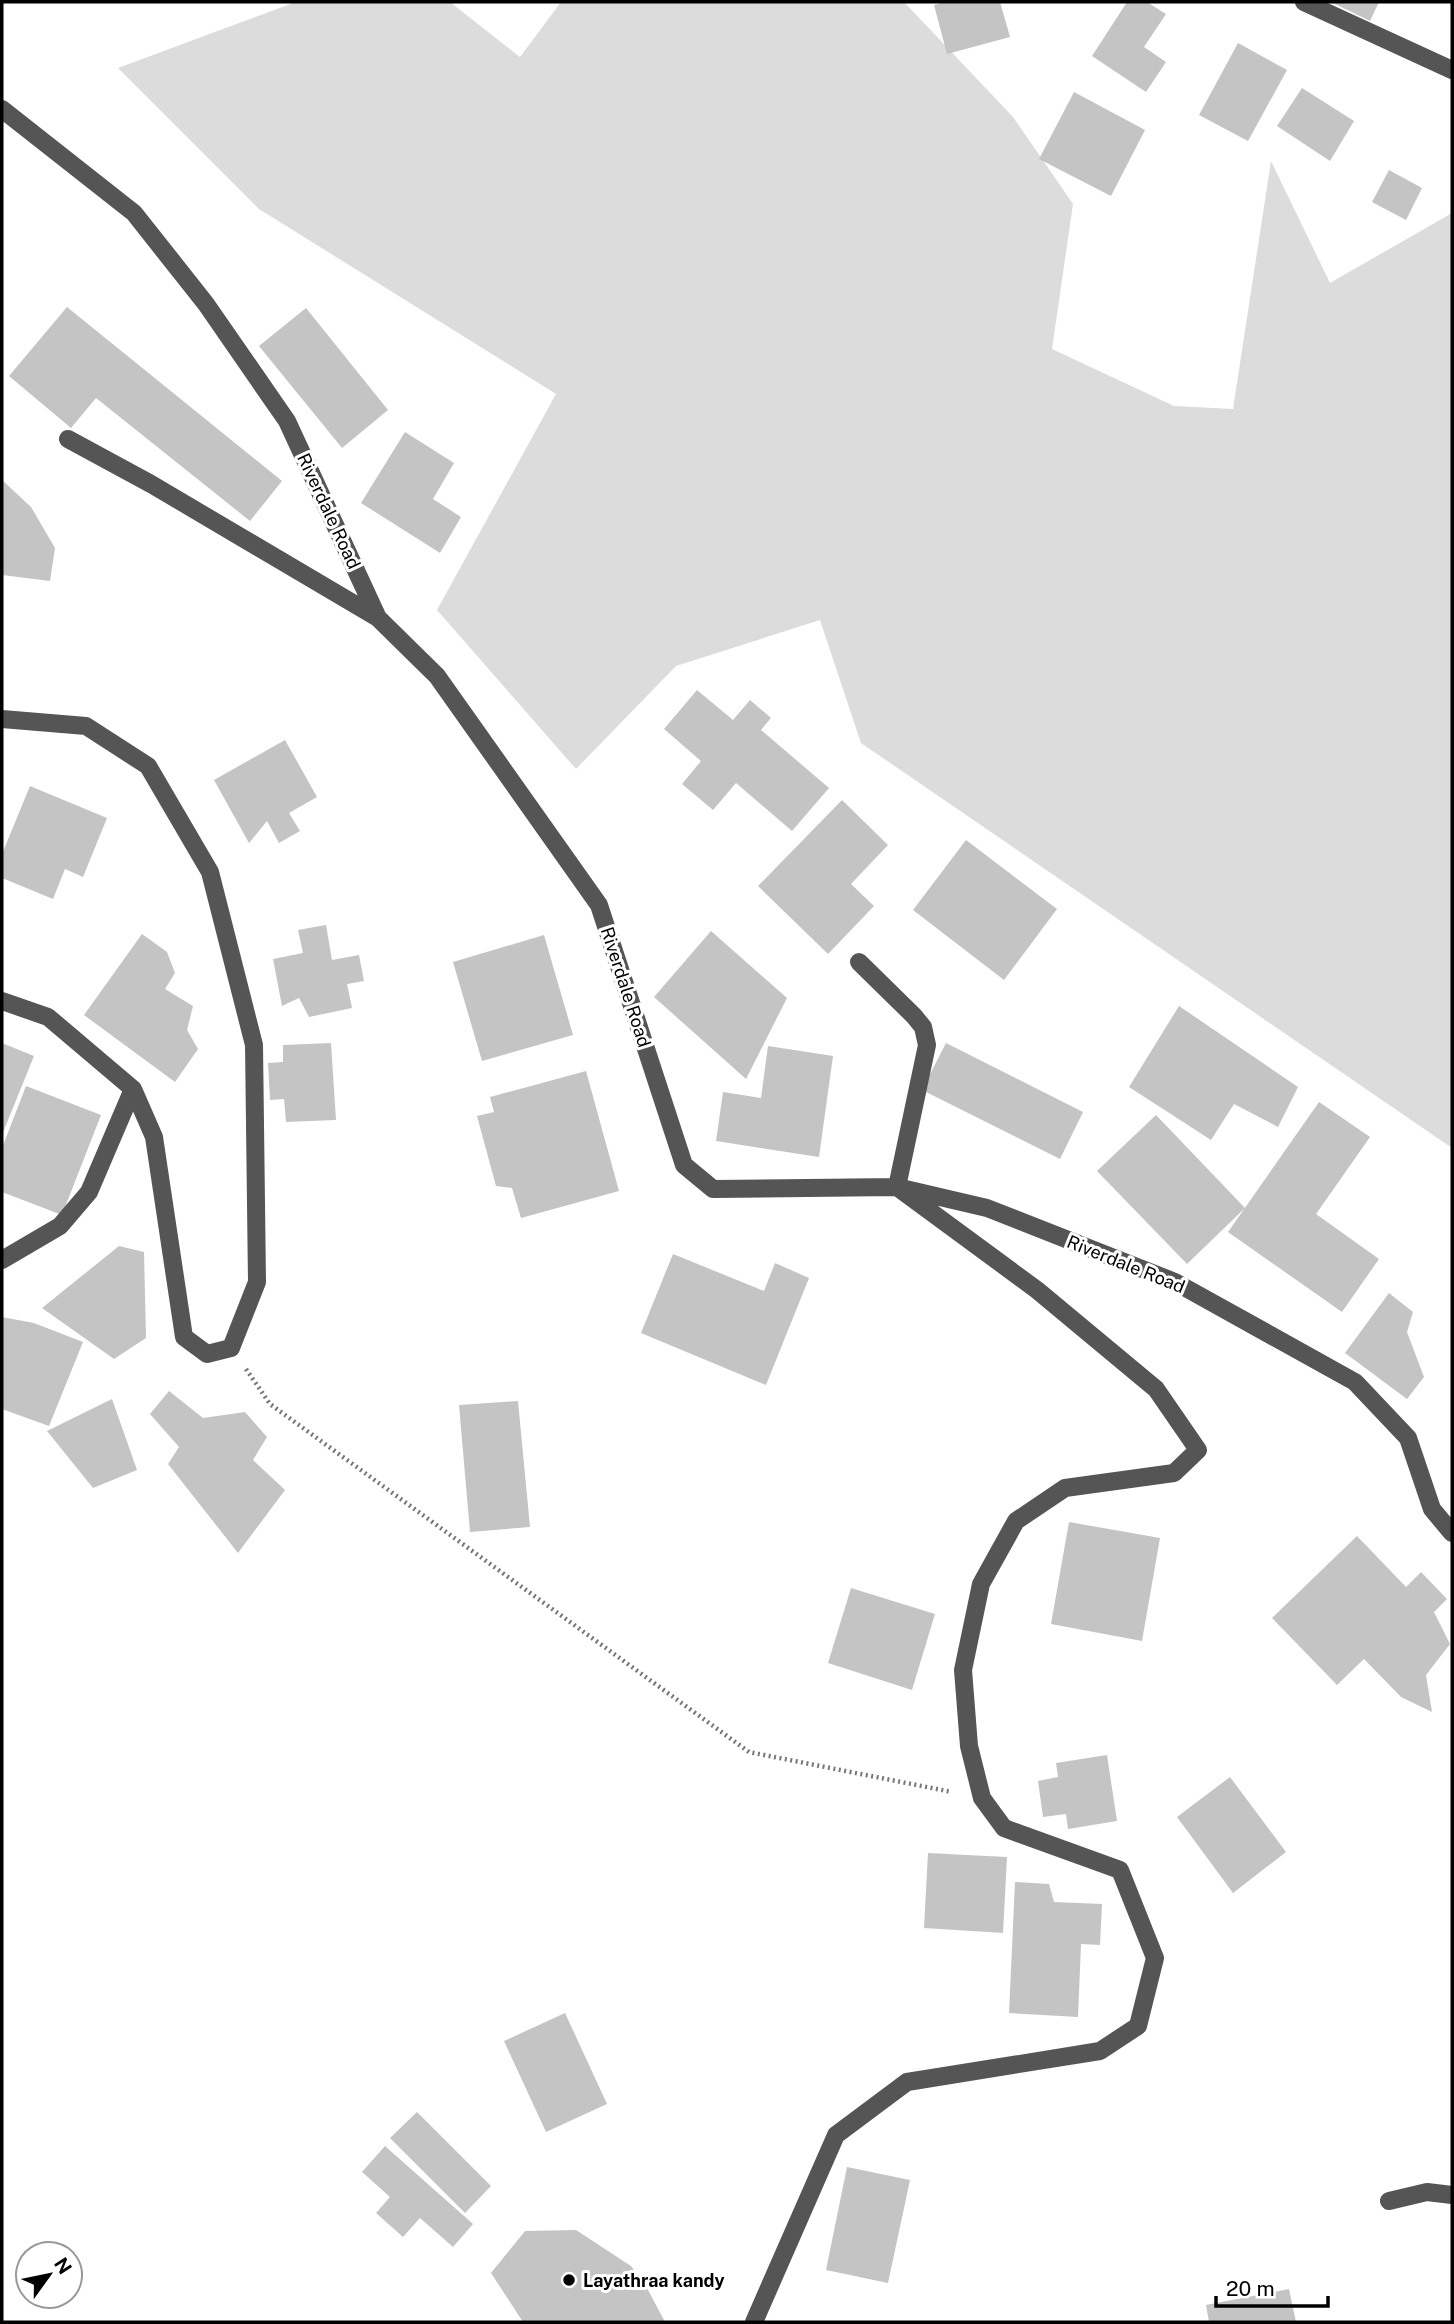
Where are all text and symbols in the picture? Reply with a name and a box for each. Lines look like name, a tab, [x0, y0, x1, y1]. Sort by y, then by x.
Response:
street label: Riverdale Road	[293, 450, 365, 572]
street label: Riverdale Road	[597, 924, 655, 1050]
street label: Riverdale Road	[1064, 1231, 1188, 1297]
north arrow	[14, 2240, 84, 2310]
text: N	[50, 2254, 77, 2278]
scale bar	[1216, 2264, 1328, 2308]
place label: Layathraa kandy	[583, 2270, 725, 2291]
marker: Layathraa kandy	[561, 2272, 577, 2288]
text: 20 m	[1226, 2276, 1275, 2301]

